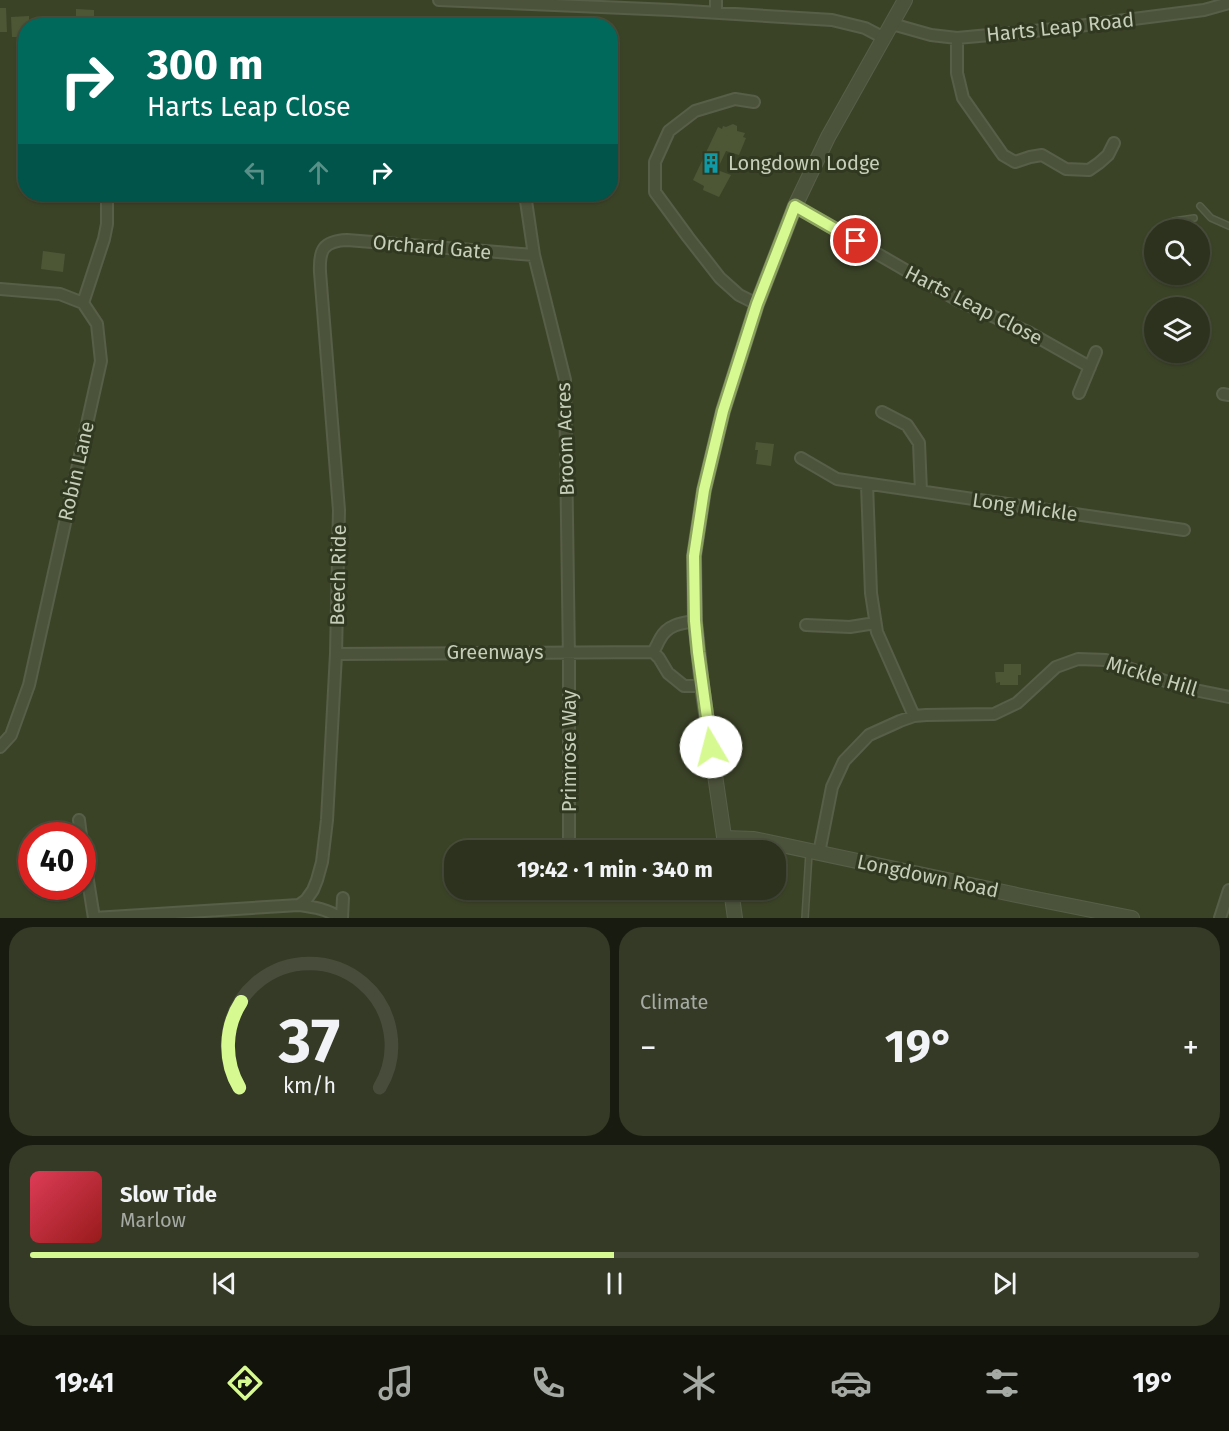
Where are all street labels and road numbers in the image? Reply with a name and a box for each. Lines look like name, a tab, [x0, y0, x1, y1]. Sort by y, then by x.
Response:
street label: Harts Leap Road	[985, 7, 1135, 47]
street label: Orchard Gate	[372, 230, 492, 264]
street label: Harts Leap Close	[901, 260, 1047, 350]
street label: Broom Acres	[551, 382, 579, 496]
street label: Robin Lane	[53, 419, 99, 523]
street label: Long Mickle	[971, 488, 1079, 526]
street label: Beech Ride	[325, 524, 351, 626]
street label: Greenways	[447, 640, 543, 664]
street label: Mickle Hill	[1104, 651, 1201, 701]
street label: Primrose Way	[557, 690, 581, 812]
street label: Longdown Road	[855, 849, 1001, 903]

